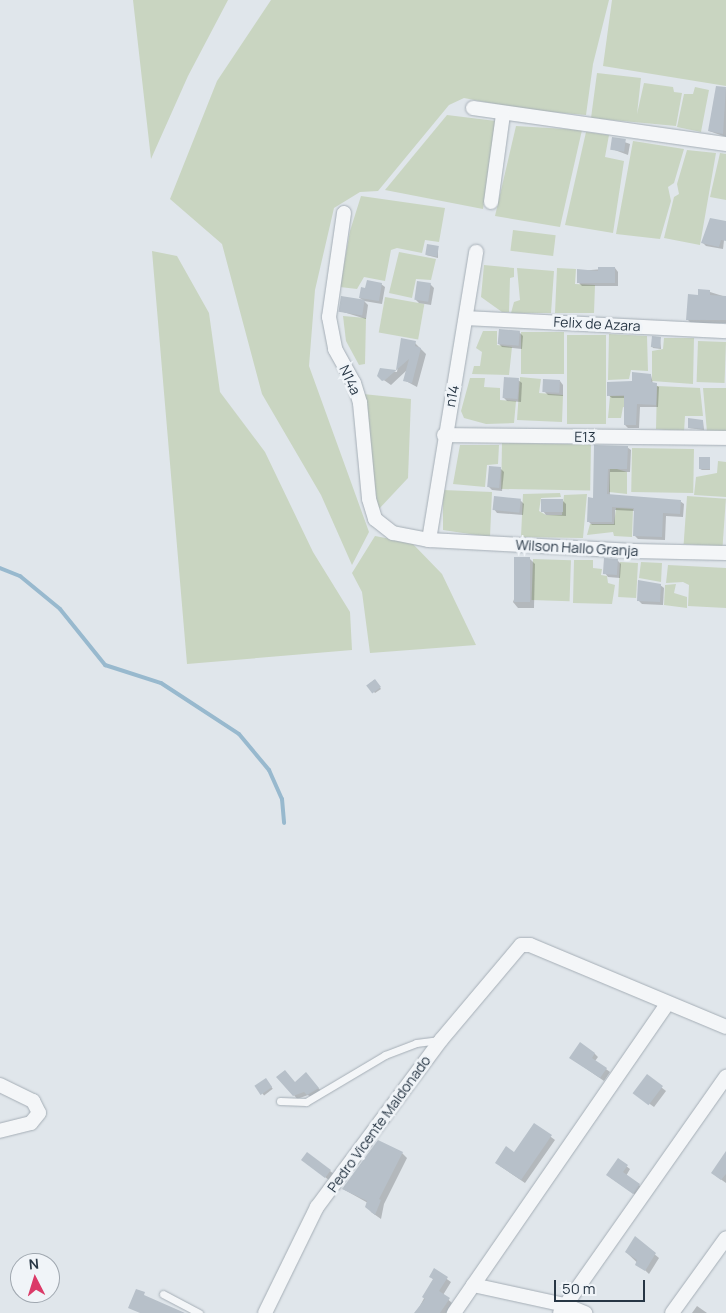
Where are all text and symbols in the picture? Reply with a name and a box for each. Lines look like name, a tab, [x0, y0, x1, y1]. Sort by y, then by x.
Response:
street label: Felix de Azara	[553, 313, 641, 335]
street label: N14a	[336, 362, 364, 398]
street label: n14	[442, 384, 462, 408]
street label: E13	[574, 428, 596, 446]
street label: Wilson Hallo Granja	[515, 536, 639, 560]
street label: Pedro Vicente Maldonado	[324, 1053, 434, 1195]
north arrow	[10, 1253, 60, 1303]
text: N	[28, 1254, 40, 1273]
scale bar	[556, 1270, 647, 1302]
text: 50 m	[562, 1278, 596, 1299]

